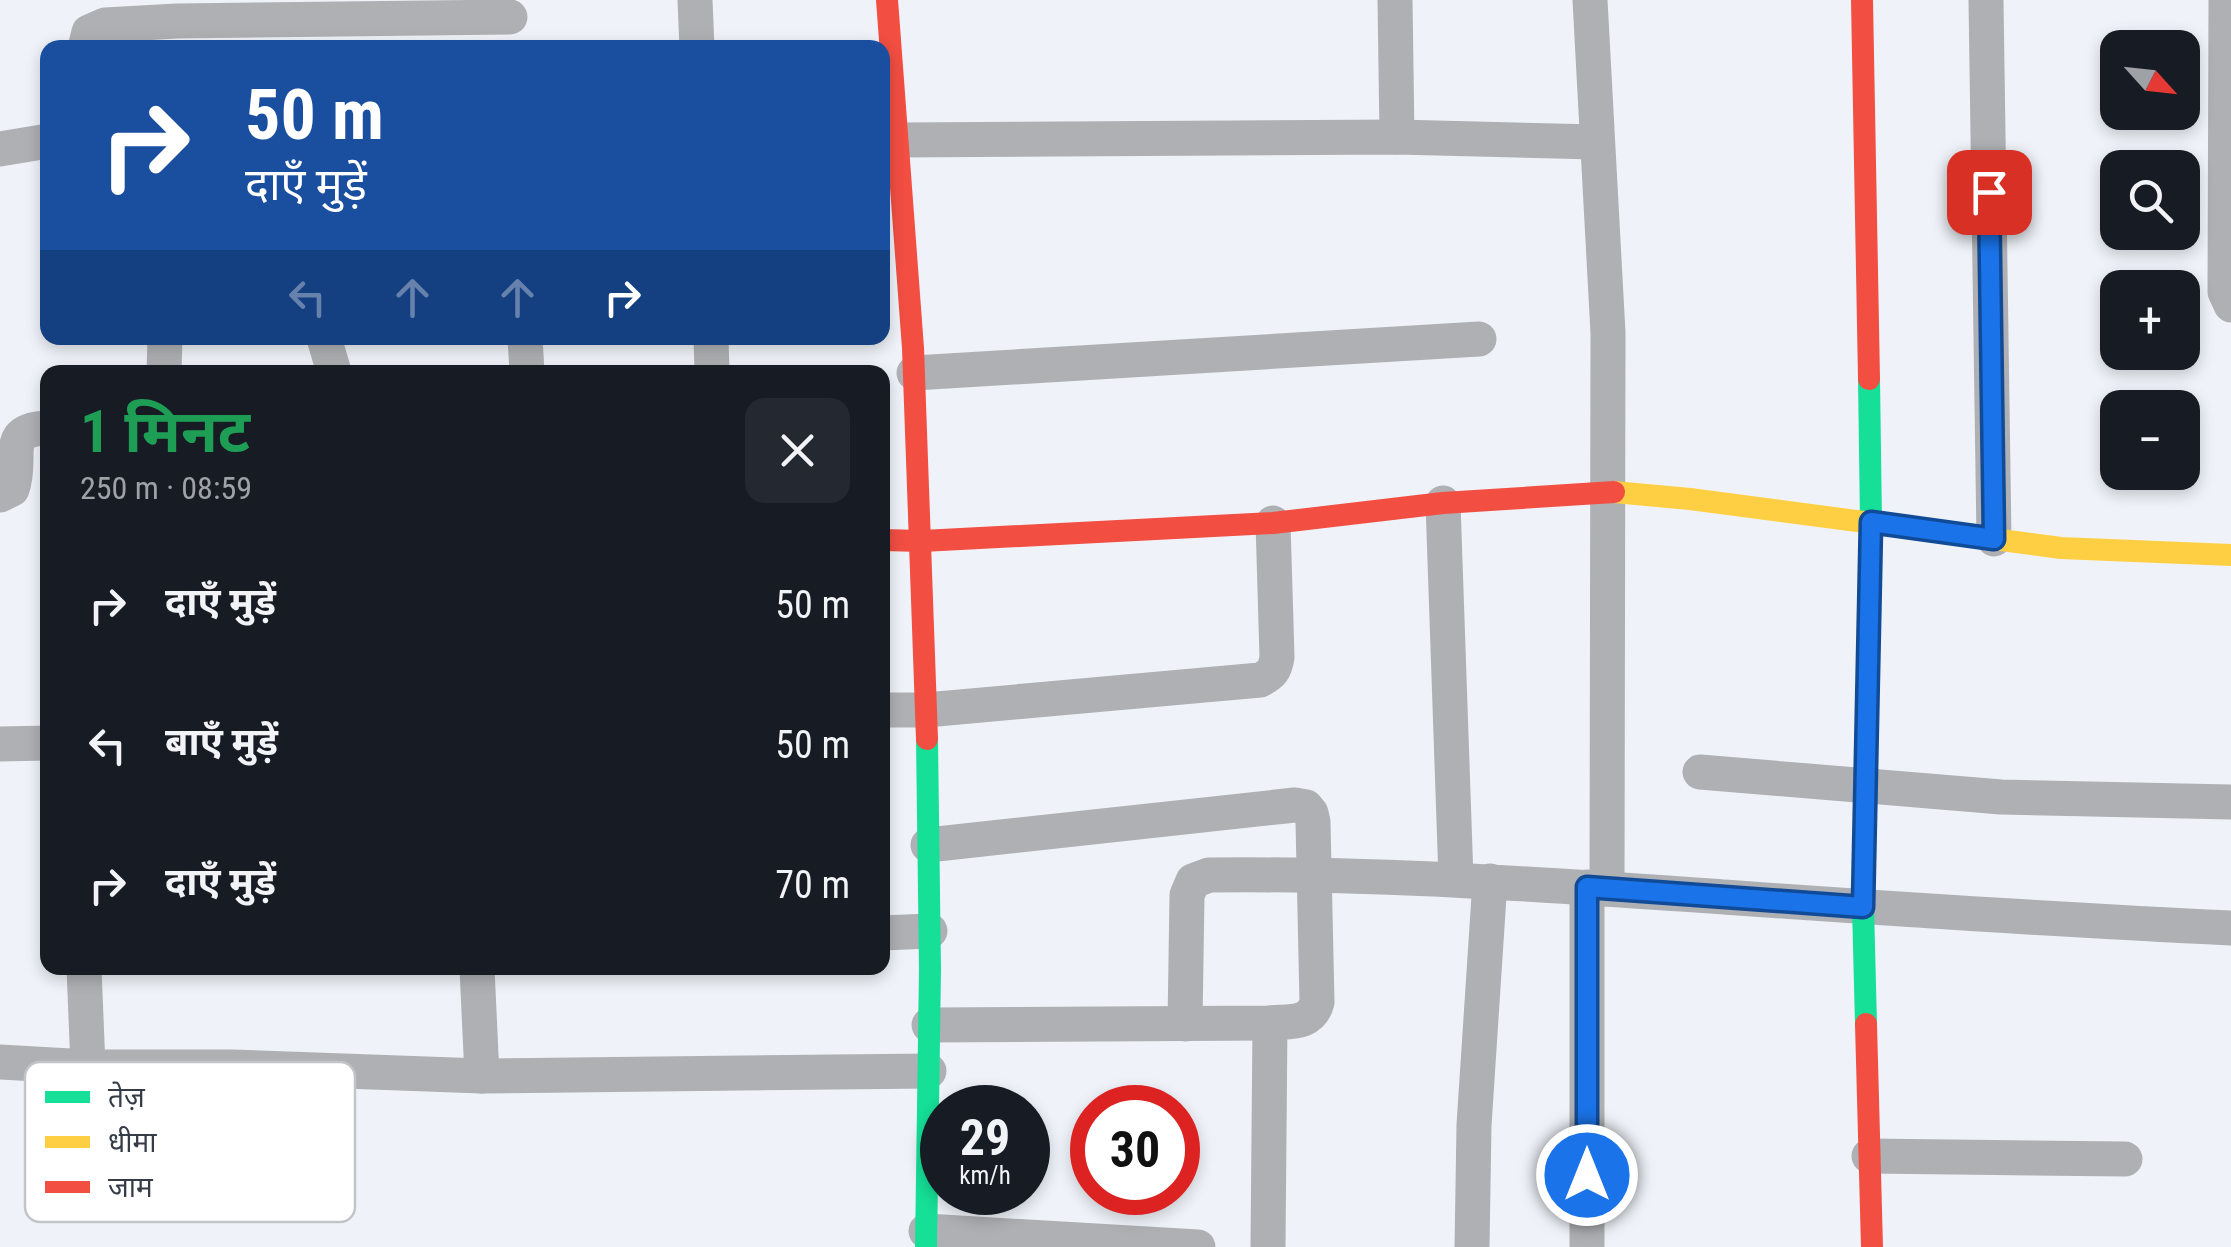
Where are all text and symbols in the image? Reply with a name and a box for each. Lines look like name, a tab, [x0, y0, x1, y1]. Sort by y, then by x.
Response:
north arrow	[2100, 30, 2200, 130]
map controls	[2100, 30, 2200, 490]
text: 50 m	[245, 74, 384, 156]
icon: right	[80, 80, 210, 210]
pin	[1947, 150, 2032, 235]
button: search	[2100, 150, 2200, 250]
text: दाएँ मुड़ें	[245, 158, 367, 211]
icon: arrive	[1962, 165, 2017, 220]
icon: left	[280, 270, 335, 325]
icon: ahead	[385, 270, 440, 325]
icon: ahead	[490, 270, 545, 325]
icon: right	[595, 270, 650, 325]
button: +	[2100, 270, 2200, 370]
button: −	[2100, 390, 2200, 490]
text: 1 मिनट	[80, 396, 250, 467]
button: close	[745, 398, 850, 503]
text: 250 m · 08:59	[80, 469, 252, 507]
icon: right	[80, 578, 135, 633]
text: दाएँ मुड़ें	[165, 580, 276, 624]
text: 50 m	[775, 583, 850, 627]
icon: left	[80, 718, 135, 773]
text: बाएँ मुड़ें	[165, 720, 278, 764]
text: 50 m	[775, 723, 850, 767]
icon: right	[80, 858, 135, 913]
text: दाएँ मुड़ें	[165, 860, 276, 904]
text: 70 m	[775, 863, 850, 907]
legend	[25, 1062, 355, 1222]
text: तेज़	[108, 1081, 146, 1114]
speed limit sign: 30	[1070, 1085, 1200, 1215]
text: 29	[960, 1109, 1010, 1167]
position arrow	[1535, 1123, 1639, 1227]
text: धीमा	[108, 1126, 157, 1159]
text: km/h	[959, 1161, 1011, 1190]
text: जाम	[108, 1171, 154, 1204]

